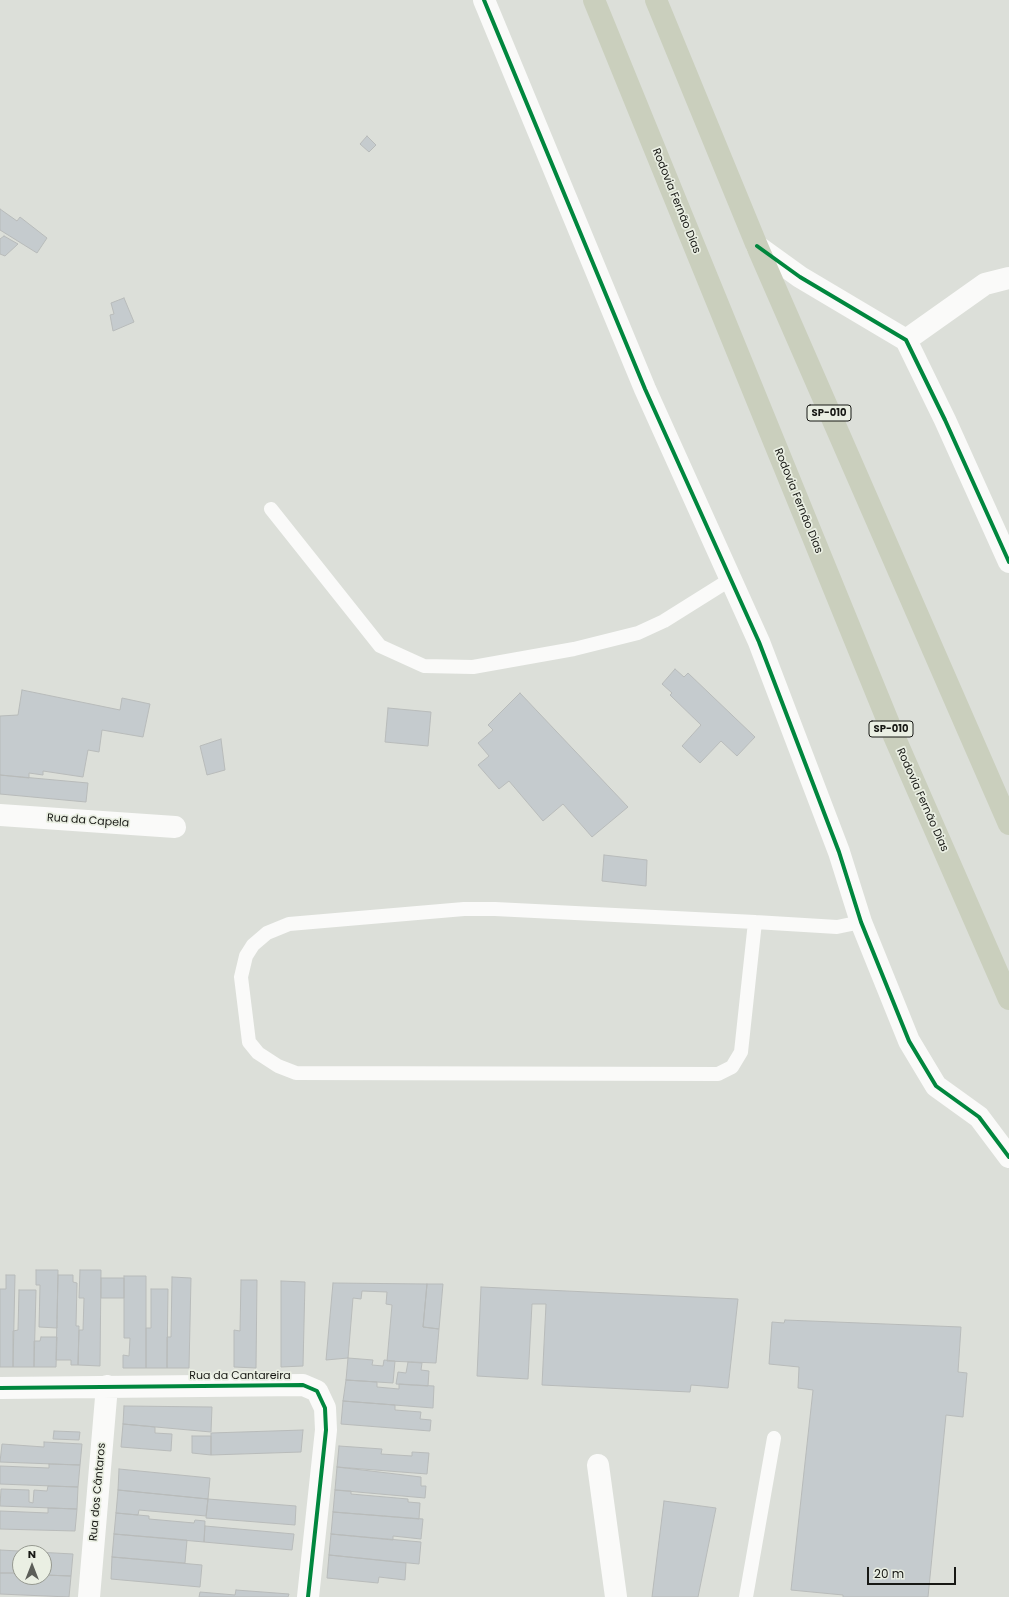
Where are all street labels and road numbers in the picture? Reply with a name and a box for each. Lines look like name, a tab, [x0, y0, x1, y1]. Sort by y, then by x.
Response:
street label: Rodovia Fernão Dias	[649, 147, 703, 255]
road number: SP-010	[807, 405, 851, 421]
street label: Rodovia Fernão Dias	[771, 447, 825, 555]
road number: SP-010	[869, 721, 913, 737]
street label: Rodovia Fernão Dias	[893, 746, 951, 854]
street label: Rua da Capela	[47, 812, 129, 830]
street label: Rua da Cantareira	[189, 1369, 291, 1383]
street label: Rua dos Cântaros	[87, 1442, 109, 1542]

